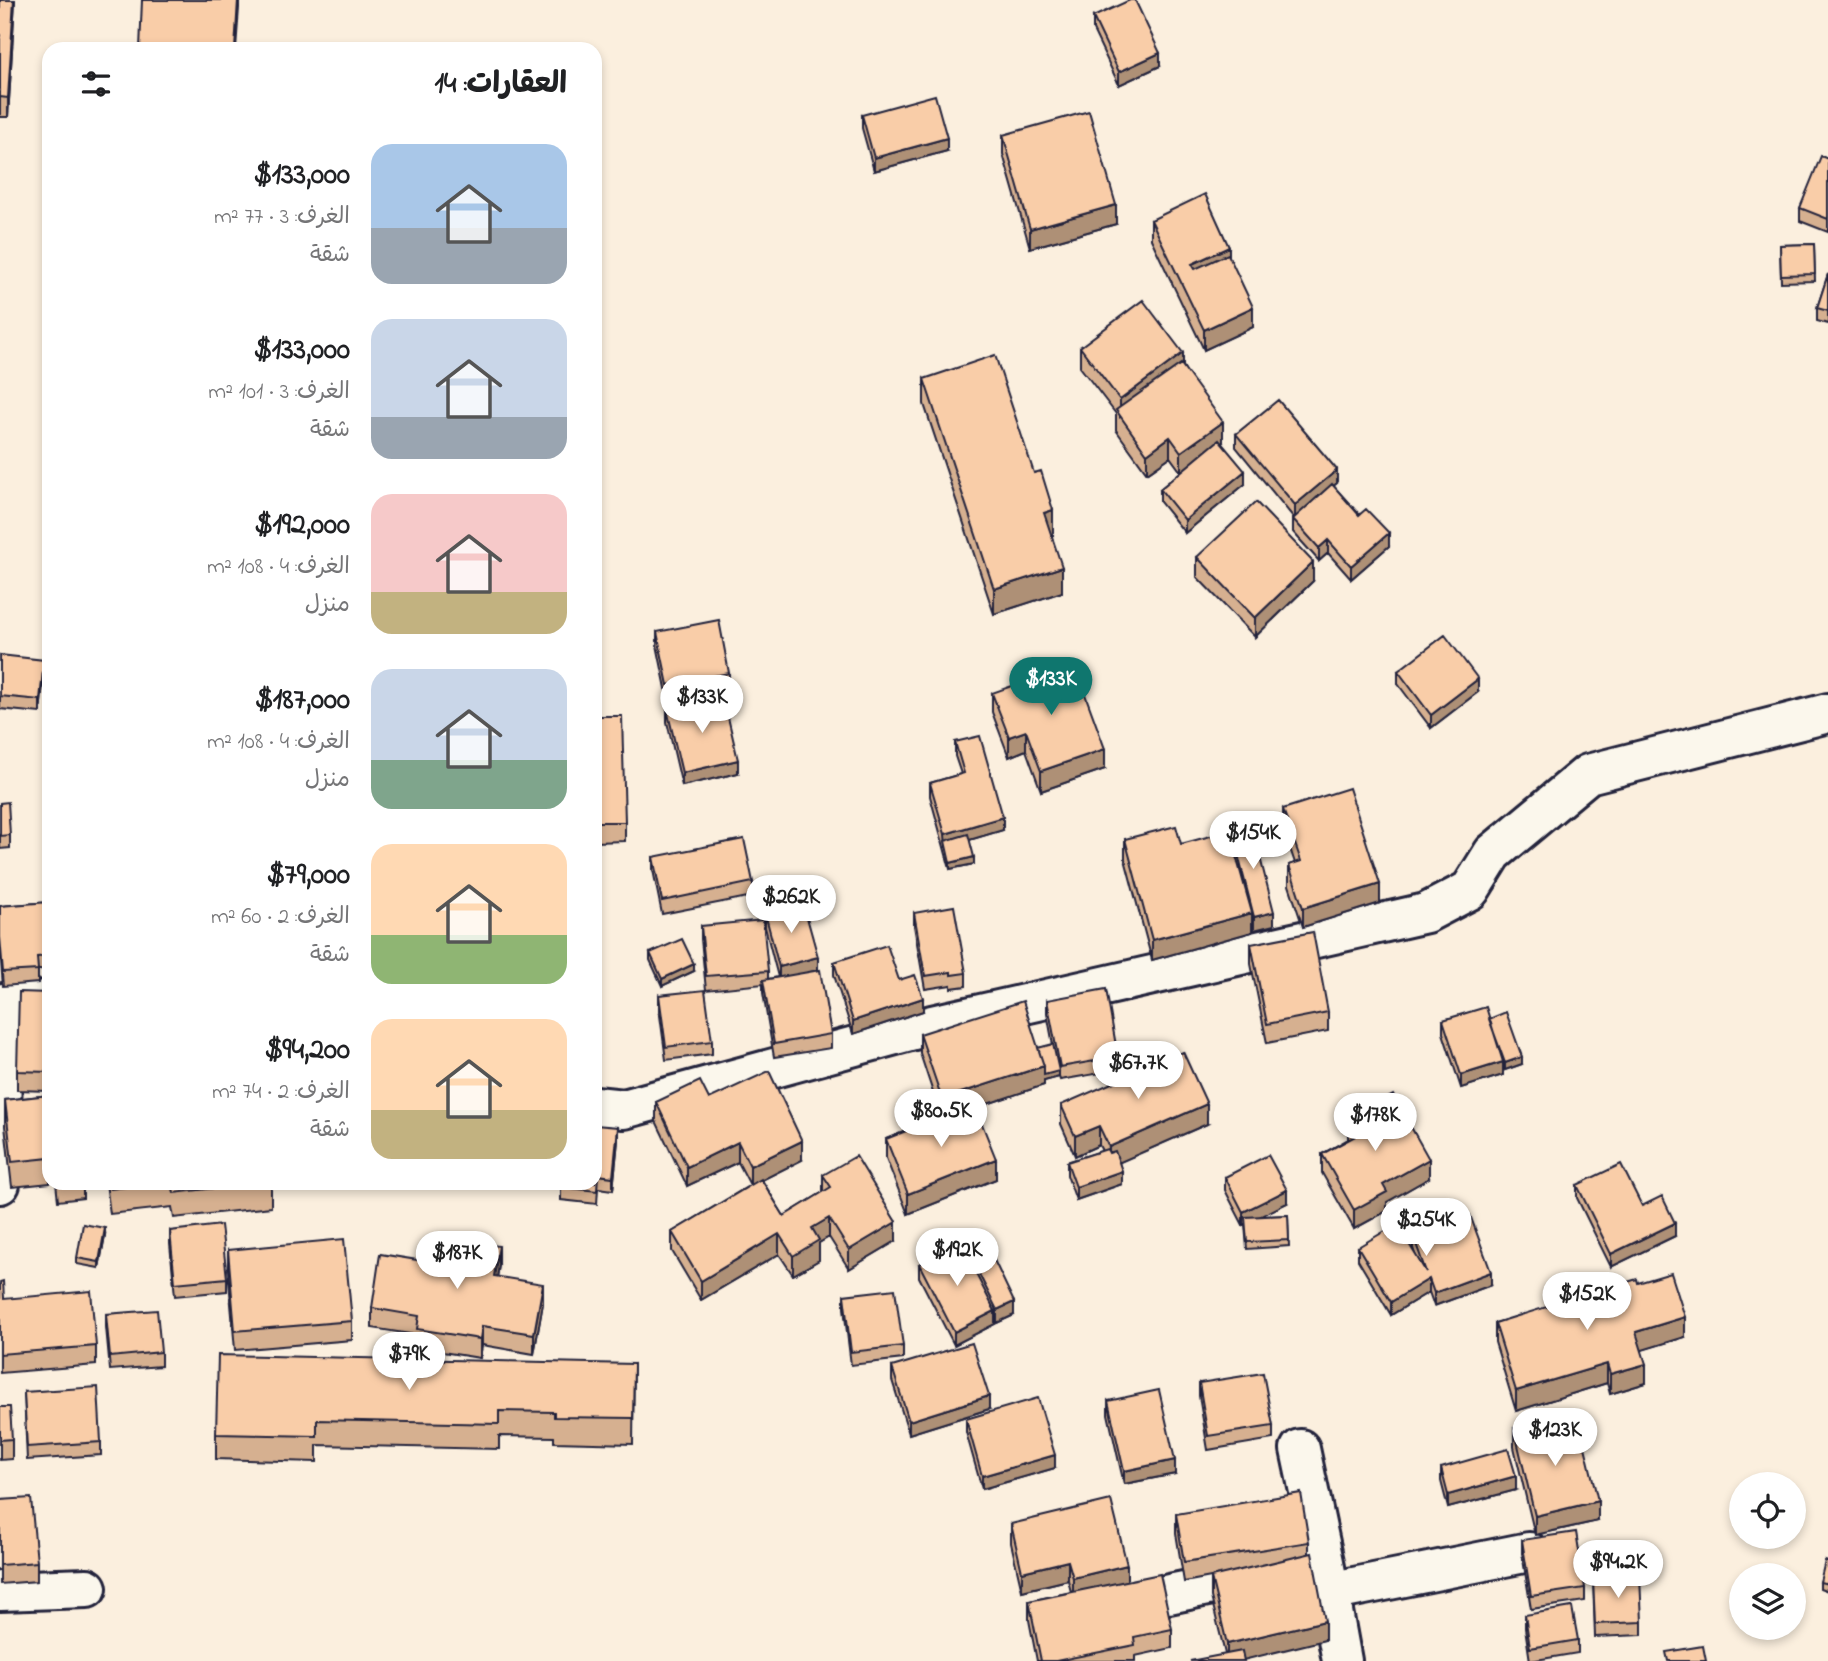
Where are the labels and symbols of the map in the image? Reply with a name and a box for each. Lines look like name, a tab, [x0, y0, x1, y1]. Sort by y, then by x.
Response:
pin: $133K	[1002, 658, 1100, 717]
pin: $133K	[653, 676, 751, 735]
pin: $154K	[1204, 812, 1302, 871]
pin: $262K	[742, 876, 840, 935]
pin: $67.7K	[1081, 1042, 1195, 1101]
pin: $80.5K	[884, 1090, 998, 1149]
pin: $178K	[1326, 1094, 1424, 1153]
pin: $254K	[1377, 1198, 1475, 1258]
pin: $192K	[908, 1228, 1006, 1288]
pin: $187K	[408, 1232, 506, 1291]
pin: $152K	[1538, 1272, 1636, 1332]
pin: $79K	[368, 1332, 450, 1392]
pin: $123K	[1506, 1408, 1604, 1468]
pin: $94.2K	[1561, 1540, 1675, 1600]

